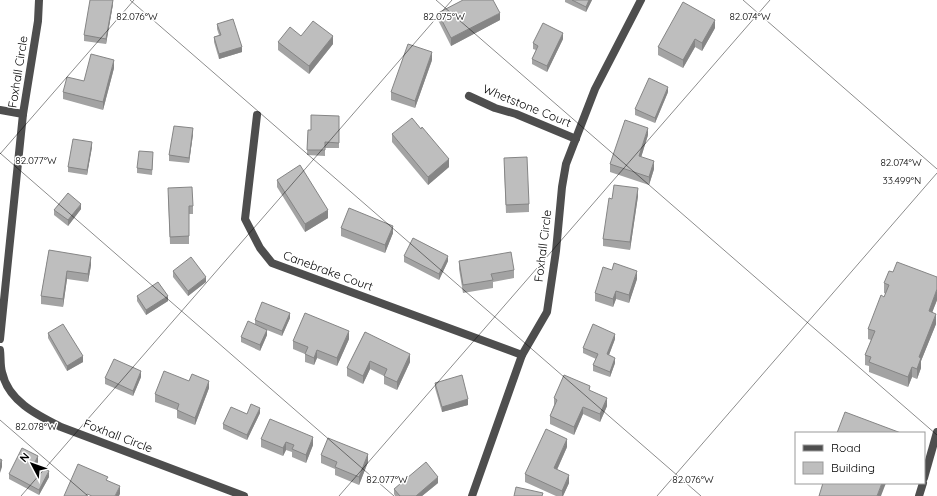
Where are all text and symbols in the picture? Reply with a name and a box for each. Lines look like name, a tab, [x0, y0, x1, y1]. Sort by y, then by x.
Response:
text: 82.076°W	[116, 10, 158, 23]
text: 82.075°W	[423, 10, 465, 23]
text: 82.074°W	[729, 10, 771, 23]
street label: Foxhall Circle	[4, 35, 31, 109]
street label: Whetstone Court	[481, 81, 574, 130]
text: 82.077°W	[15, 154, 57, 167]
text: 82.074°W	[880, 156, 922, 169]
text: 33.499°N	[883, 174, 921, 187]
street label: Foxhall Circle	[531, 209, 554, 283]
street label: Canebrake Court	[281, 247, 375, 294]
street label: Foxhall Circle	[81, 415, 155, 456]
text: 82.078°W	[15, 420, 57, 433]
legend	[795, 432, 925, 484]
text: Road	[831, 440, 861, 455]
north arrow	[12, 444, 52, 484]
text: N	[17, 450, 32, 465]
text: Building	[831, 460, 875, 475]
text: 82.077°W	[366, 473, 408, 486]
text: 82.076°W	[672, 473, 714, 486]

